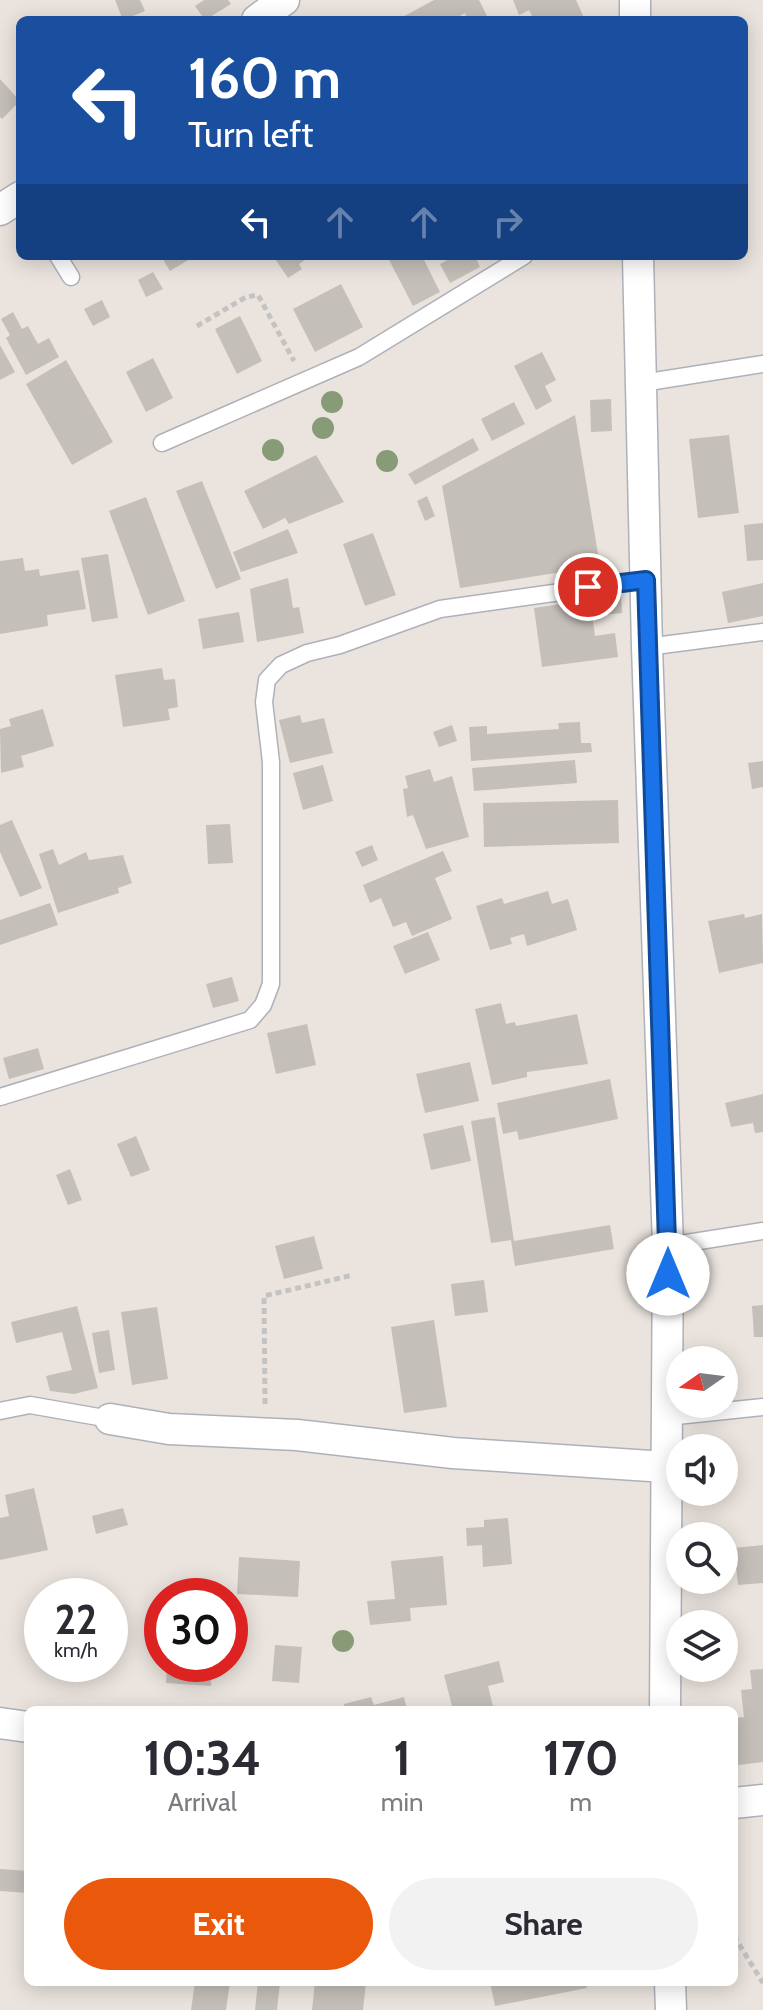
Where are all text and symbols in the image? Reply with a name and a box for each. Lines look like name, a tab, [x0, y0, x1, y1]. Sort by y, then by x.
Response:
text: 160 m	[188, 44, 341, 112]
icon: left	[56, 48, 160, 152]
text: Turn left	[188, 112, 313, 156]
icon: left	[234, 200, 278, 244]
icon: ahead	[318, 200, 362, 244]
icon: ahead	[402, 200, 446, 244]
icon: right	[486, 200, 530, 244]
pin	[554, 553, 622, 621]
icon: arrive	[566, 565, 610, 609]
position arrow	[626, 1232, 710, 1316]
north arrow	[666, 1346, 738, 1418]
map controls	[666, 1346, 738, 1682]
button: sound	[666, 1434, 738, 1506]
button: search	[666, 1522, 738, 1594]
speed limit sign: 30	[144, 1578, 248, 1682]
text: 22	[55, 1595, 97, 1644]
button: layers	[666, 1610, 738, 1682]
text: km/h	[54, 1638, 98, 1662]
text: 10:34	[143, 1729, 261, 1787]
text: 1	[393, 1729, 411, 1787]
text: 170	[543, 1729, 619, 1787]
text: Arrival	[168, 1786, 237, 1818]
text: min	[381, 1786, 424, 1818]
text: m	[569, 1786, 592, 1818]
button: Exit	[64, 1878, 373, 1970]
button: Share	[389, 1878, 698, 1970]

